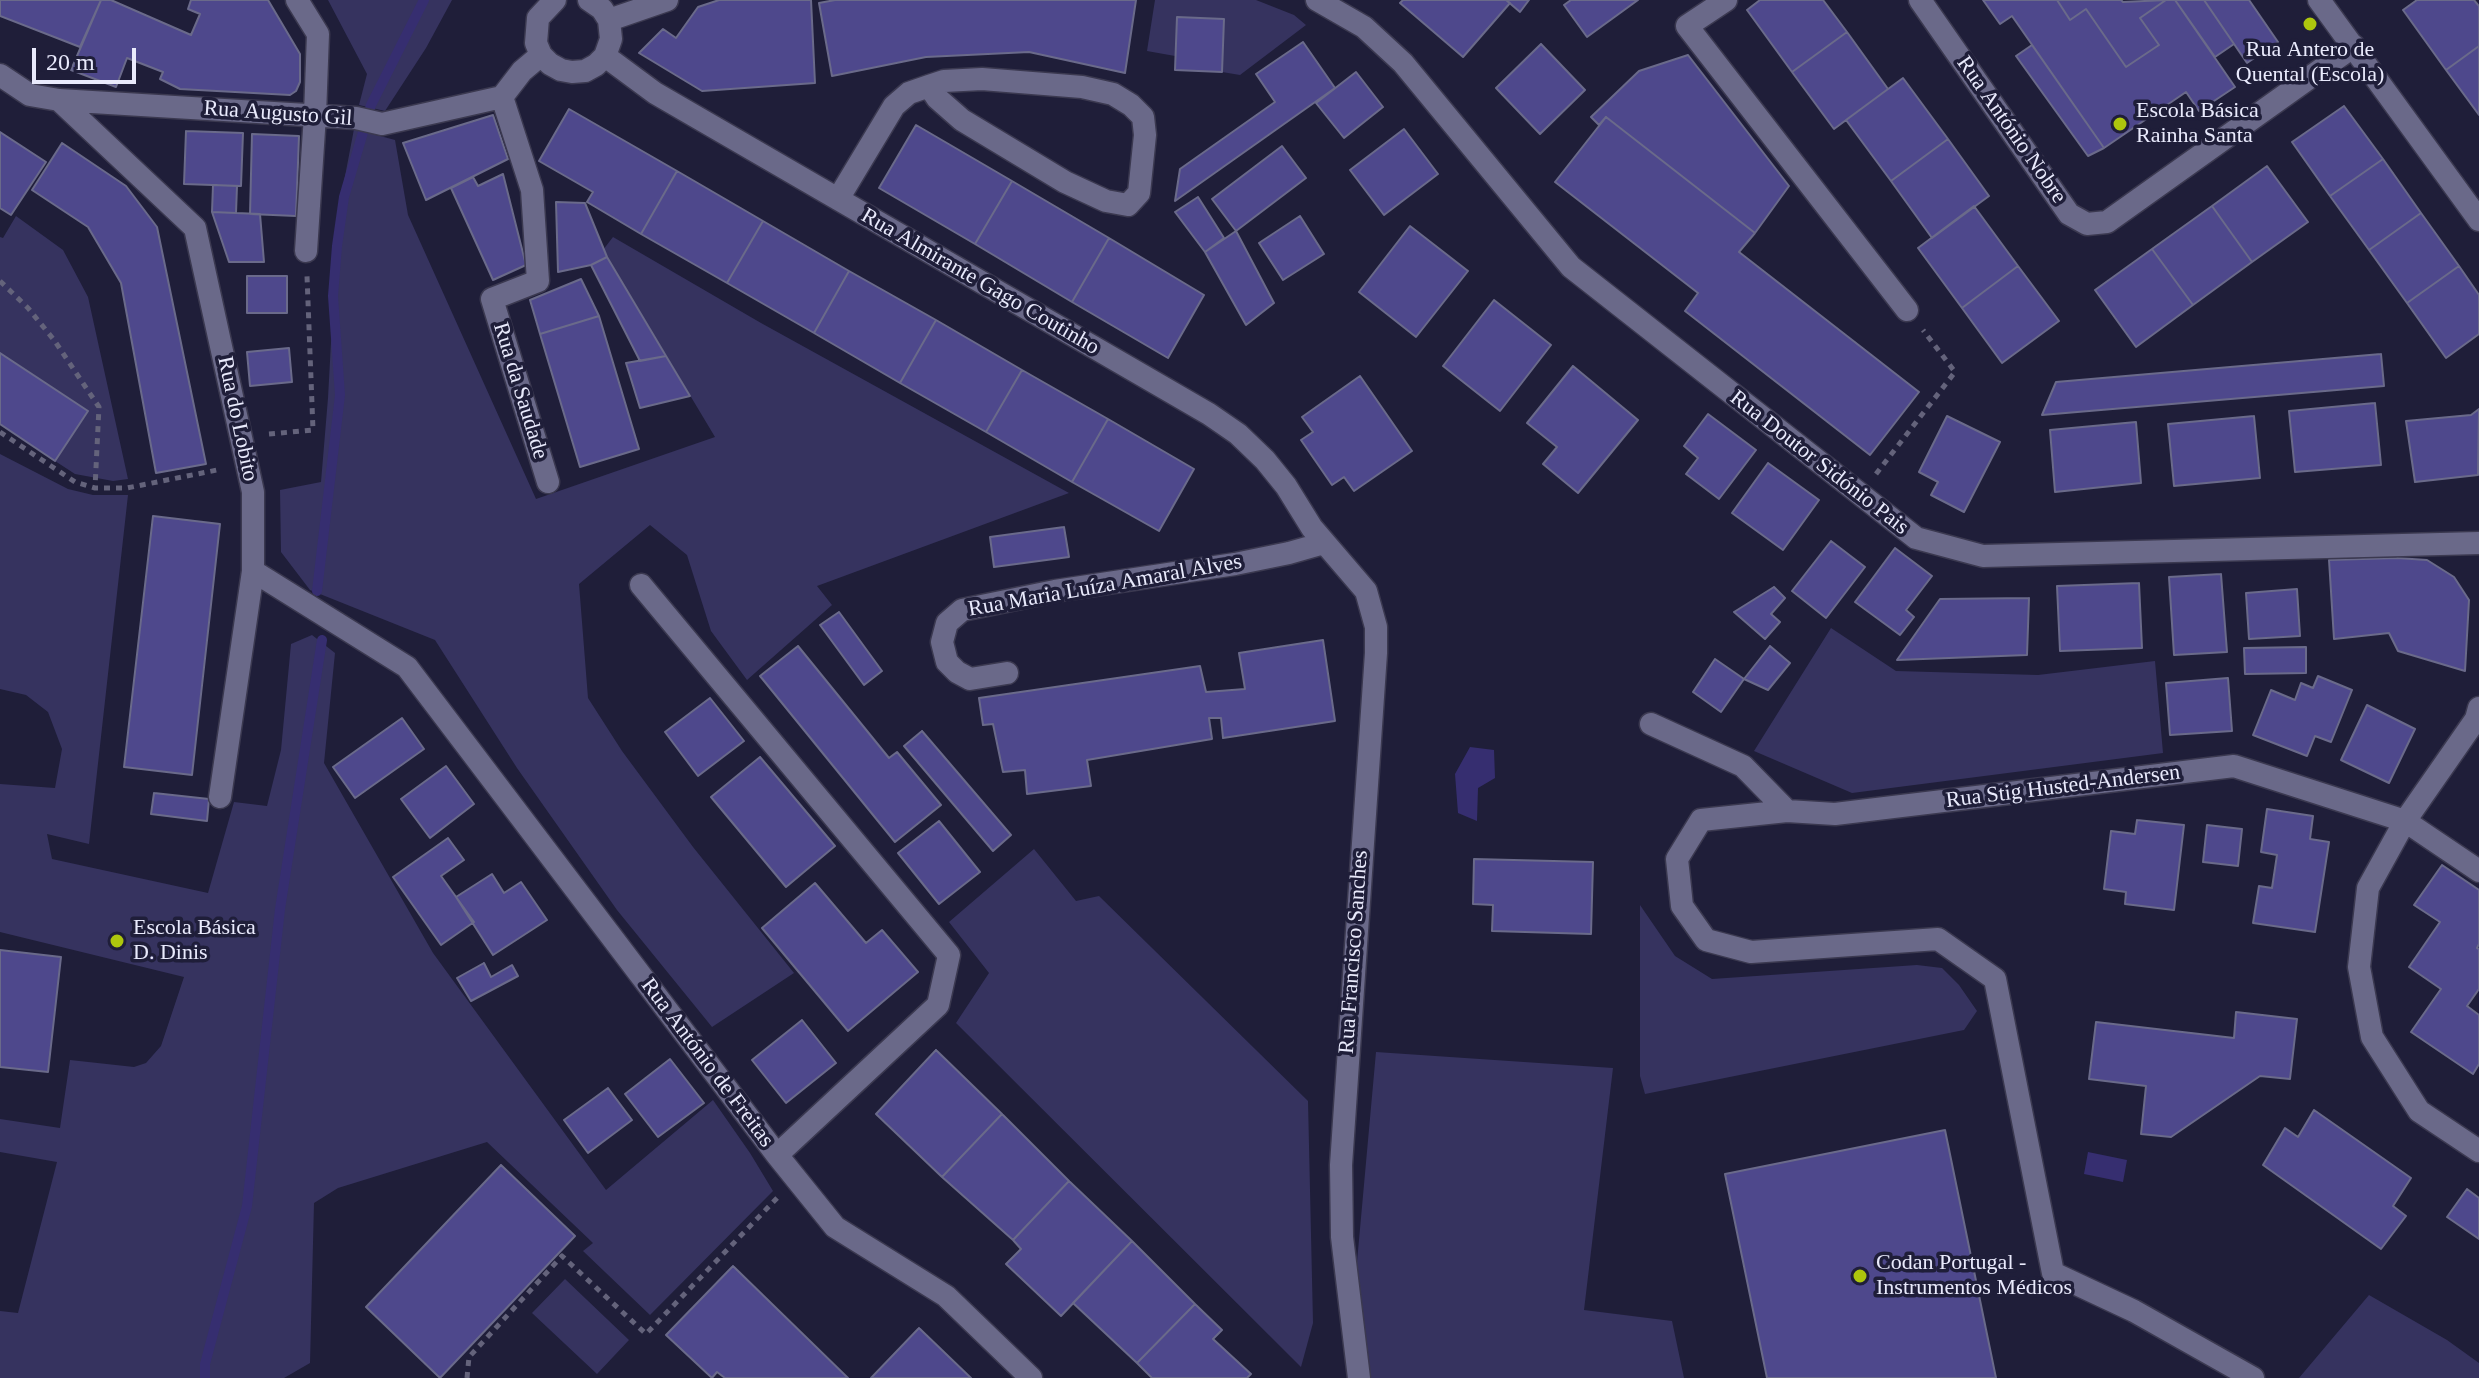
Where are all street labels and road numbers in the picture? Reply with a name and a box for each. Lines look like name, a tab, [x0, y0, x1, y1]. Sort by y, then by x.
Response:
street label: Rua António Nobre	[1950, 51, 2072, 209]
street label: Rua Augusto Gil	[203, 96, 353, 132]
street label: Rua Almirante Gago Coutinho	[856, 203, 1104, 361]
street label: Rua da Saudade	[487, 319, 553, 463]
street label: Rua do Lobito	[211, 354, 263, 484]
street label: Rua Doutor Sidónio Pais	[1724, 385, 1914, 541]
street label: Rua Maria Luíza Amaral Alves	[966, 549, 1244, 623]
street label: Rua Stig Husted-Andersen	[1944, 760, 2182, 814]
street label: Rua Francisco Sanches	[1334, 849, 1374, 1055]
street label: Rua António de Freitas	[635, 973, 779, 1153]

